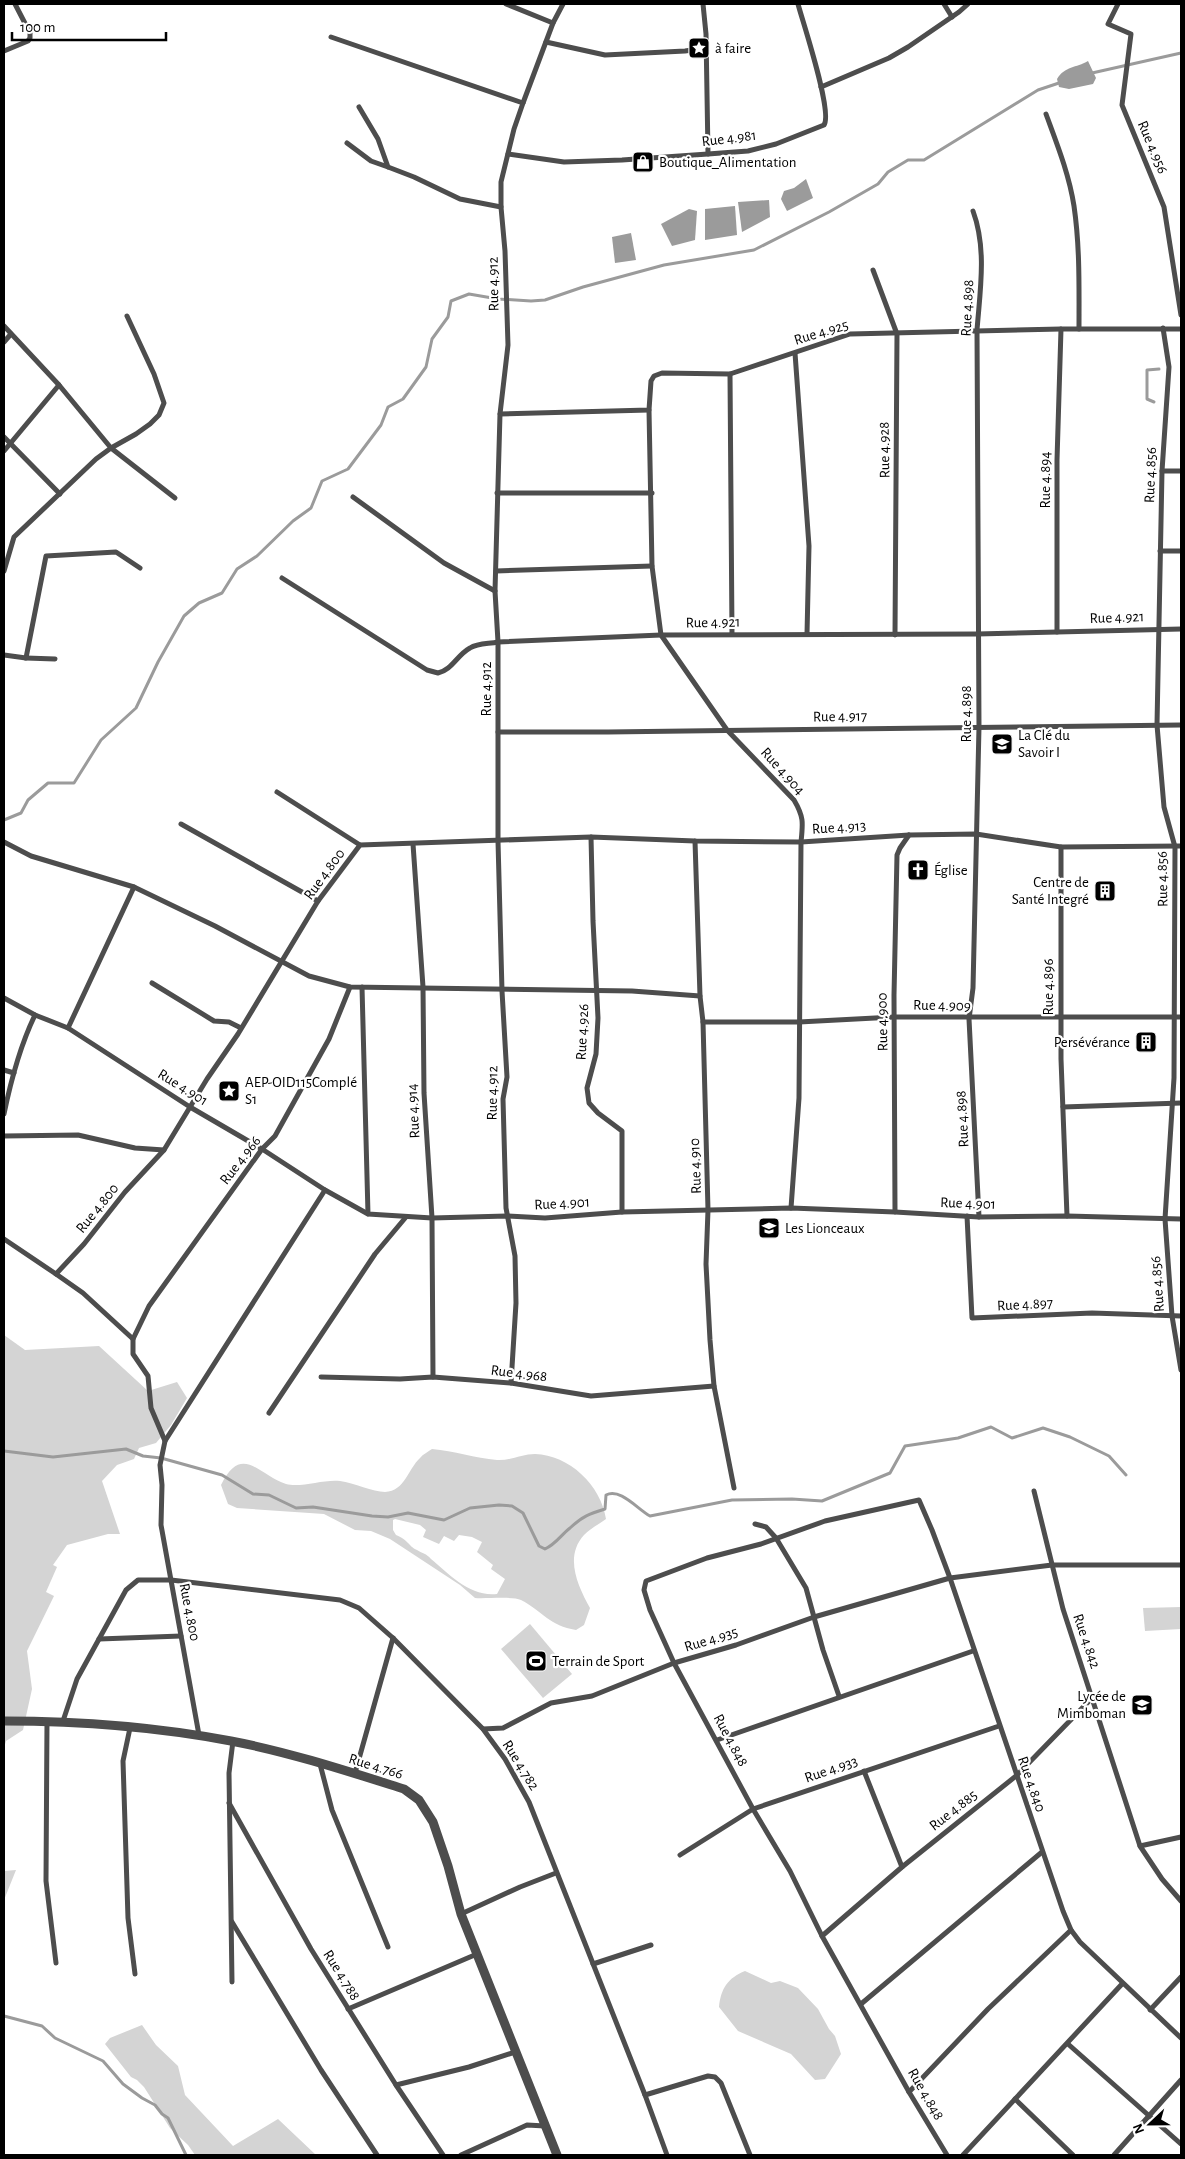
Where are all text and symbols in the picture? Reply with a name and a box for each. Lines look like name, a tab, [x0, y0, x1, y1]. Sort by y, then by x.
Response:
scale bar	[12, 10, 166, 42]
text: 100 m	[20, 20, 55, 35]
place icon: à faire	[687, 36, 711, 60]
place label: à faire	[715, 41, 751, 56]
street label: Rue 4.956	[1135, 118, 1170, 176]
street label: Rue 4.981	[701, 128, 757, 149]
shop icon: Boutique_Alimentation	[631, 150, 655, 174]
place label: Boutique_Alimentation	[659, 155, 797, 170]
street label: Rue 4.912	[486, 256, 501, 311]
street label: Rue 4.898	[959, 279, 976, 337]
street label: Rue 4.925	[792, 317, 850, 348]
street label: Rue 4.928	[877, 422, 892, 478]
street label: Rue 4.856	[1142, 447, 1159, 503]
street label: Rue 4.894	[1038, 451, 1053, 509]
street label: Rue 4.921	[1089, 609, 1145, 626]
street label: Rue 4.921	[686, 615, 741, 630]
street label: Rue 4.912	[479, 661, 494, 716]
street label: Rue 4.898	[959, 686, 974, 742]
street label: Rue 4.917	[813, 709, 867, 724]
place label: La Clé du Savoir I	[1018, 728, 1070, 760]
school or university icon: La Clé du Savoir I	[990, 732, 1014, 756]
street label: Rue 4.904	[758, 745, 808, 798]
street label: Rue 4.913	[812, 818, 867, 837]
street label: Rue 4.800	[301, 846, 348, 902]
street label: Rue 4.856	[1155, 851, 1170, 907]
church icon: Église	[906, 858, 930, 882]
place label: Église	[934, 861, 968, 878]
place label: Centre de Santé Integré	[1012, 875, 1089, 907]
building icon: Centre de Santé Integré	[1093, 879, 1117, 903]
street label: Rue 4.896	[1041, 959, 1056, 1015]
street label: Rue 4.900	[874, 992, 891, 1051]
street label: Rue 4.909	[913, 997, 971, 1014]
street label: Rue 4.926	[574, 1003, 591, 1061]
building icon: Persévérance	[1134, 1030, 1158, 1054]
place label: Persévérance	[1054, 1035, 1130, 1050]
street label: Rue 4.912	[485, 1065, 500, 1121]
street label: Rue 4.901	[155, 1066, 210, 1109]
place label: AEP-OID115Complé S1	[245, 1075, 357, 1107]
place icon: AEP-OID115Complé S1	[217, 1079, 241, 1103]
street label: Rue 4.914	[405, 1083, 422, 1139]
street label: Rue 4.898	[954, 1090, 971, 1148]
street label: Rue 4.966	[217, 1133, 264, 1187]
street label: Rue 4.910	[687, 1138, 704, 1194]
street label: Rue 4.800	[73, 1181, 122, 1236]
street label: Rue 4.901	[534, 1195, 590, 1212]
street label: Rue 4.901	[940, 1195, 996, 1212]
school or university icon: Les Lionceaux	[757, 1216, 781, 1240]
place label: Les Lionceaux	[785, 1221, 865, 1236]
street label: Rue 4.856	[1148, 1255, 1167, 1312]
street label: Rue 4.897	[997, 1296, 1053, 1313]
street label: Rue 4.968	[490, 1363, 548, 1384]
street label: Rue 4.800	[177, 1582, 202, 1642]
street label: Rue 4.842	[1070, 1612, 1103, 1671]
street label: Rue 4.935	[683, 1624, 740, 1655]
sports icon: Terrain de Sport	[524, 1649, 548, 1673]
place label: Terrain de Sport	[552, 1654, 645, 1669]
place label: Lycée de Mimboman	[1057, 1689, 1126, 1721]
school or university icon: Lycée de Mimboman	[1130, 1693, 1154, 1717]
street label: Rue 4.848	[711, 1711, 751, 1769]
street label: Rue 4.782	[499, 1738, 542, 1793]
street label: Rue 4.766	[347, 1751, 405, 1782]
street label: Rue 4.933	[803, 1753, 860, 1786]
street label: Rue 4.840	[1015, 1754, 1048, 1814]
street label: Rue 4.885	[927, 1787, 980, 1834]
street label: Rue 4.788	[320, 1947, 363, 2003]
street label: Rue 4.848	[905, 2066, 946, 2123]
north arrow	[1125, 2099, 1175, 2149]
text: N	[1131, 2121, 1147, 2136]

